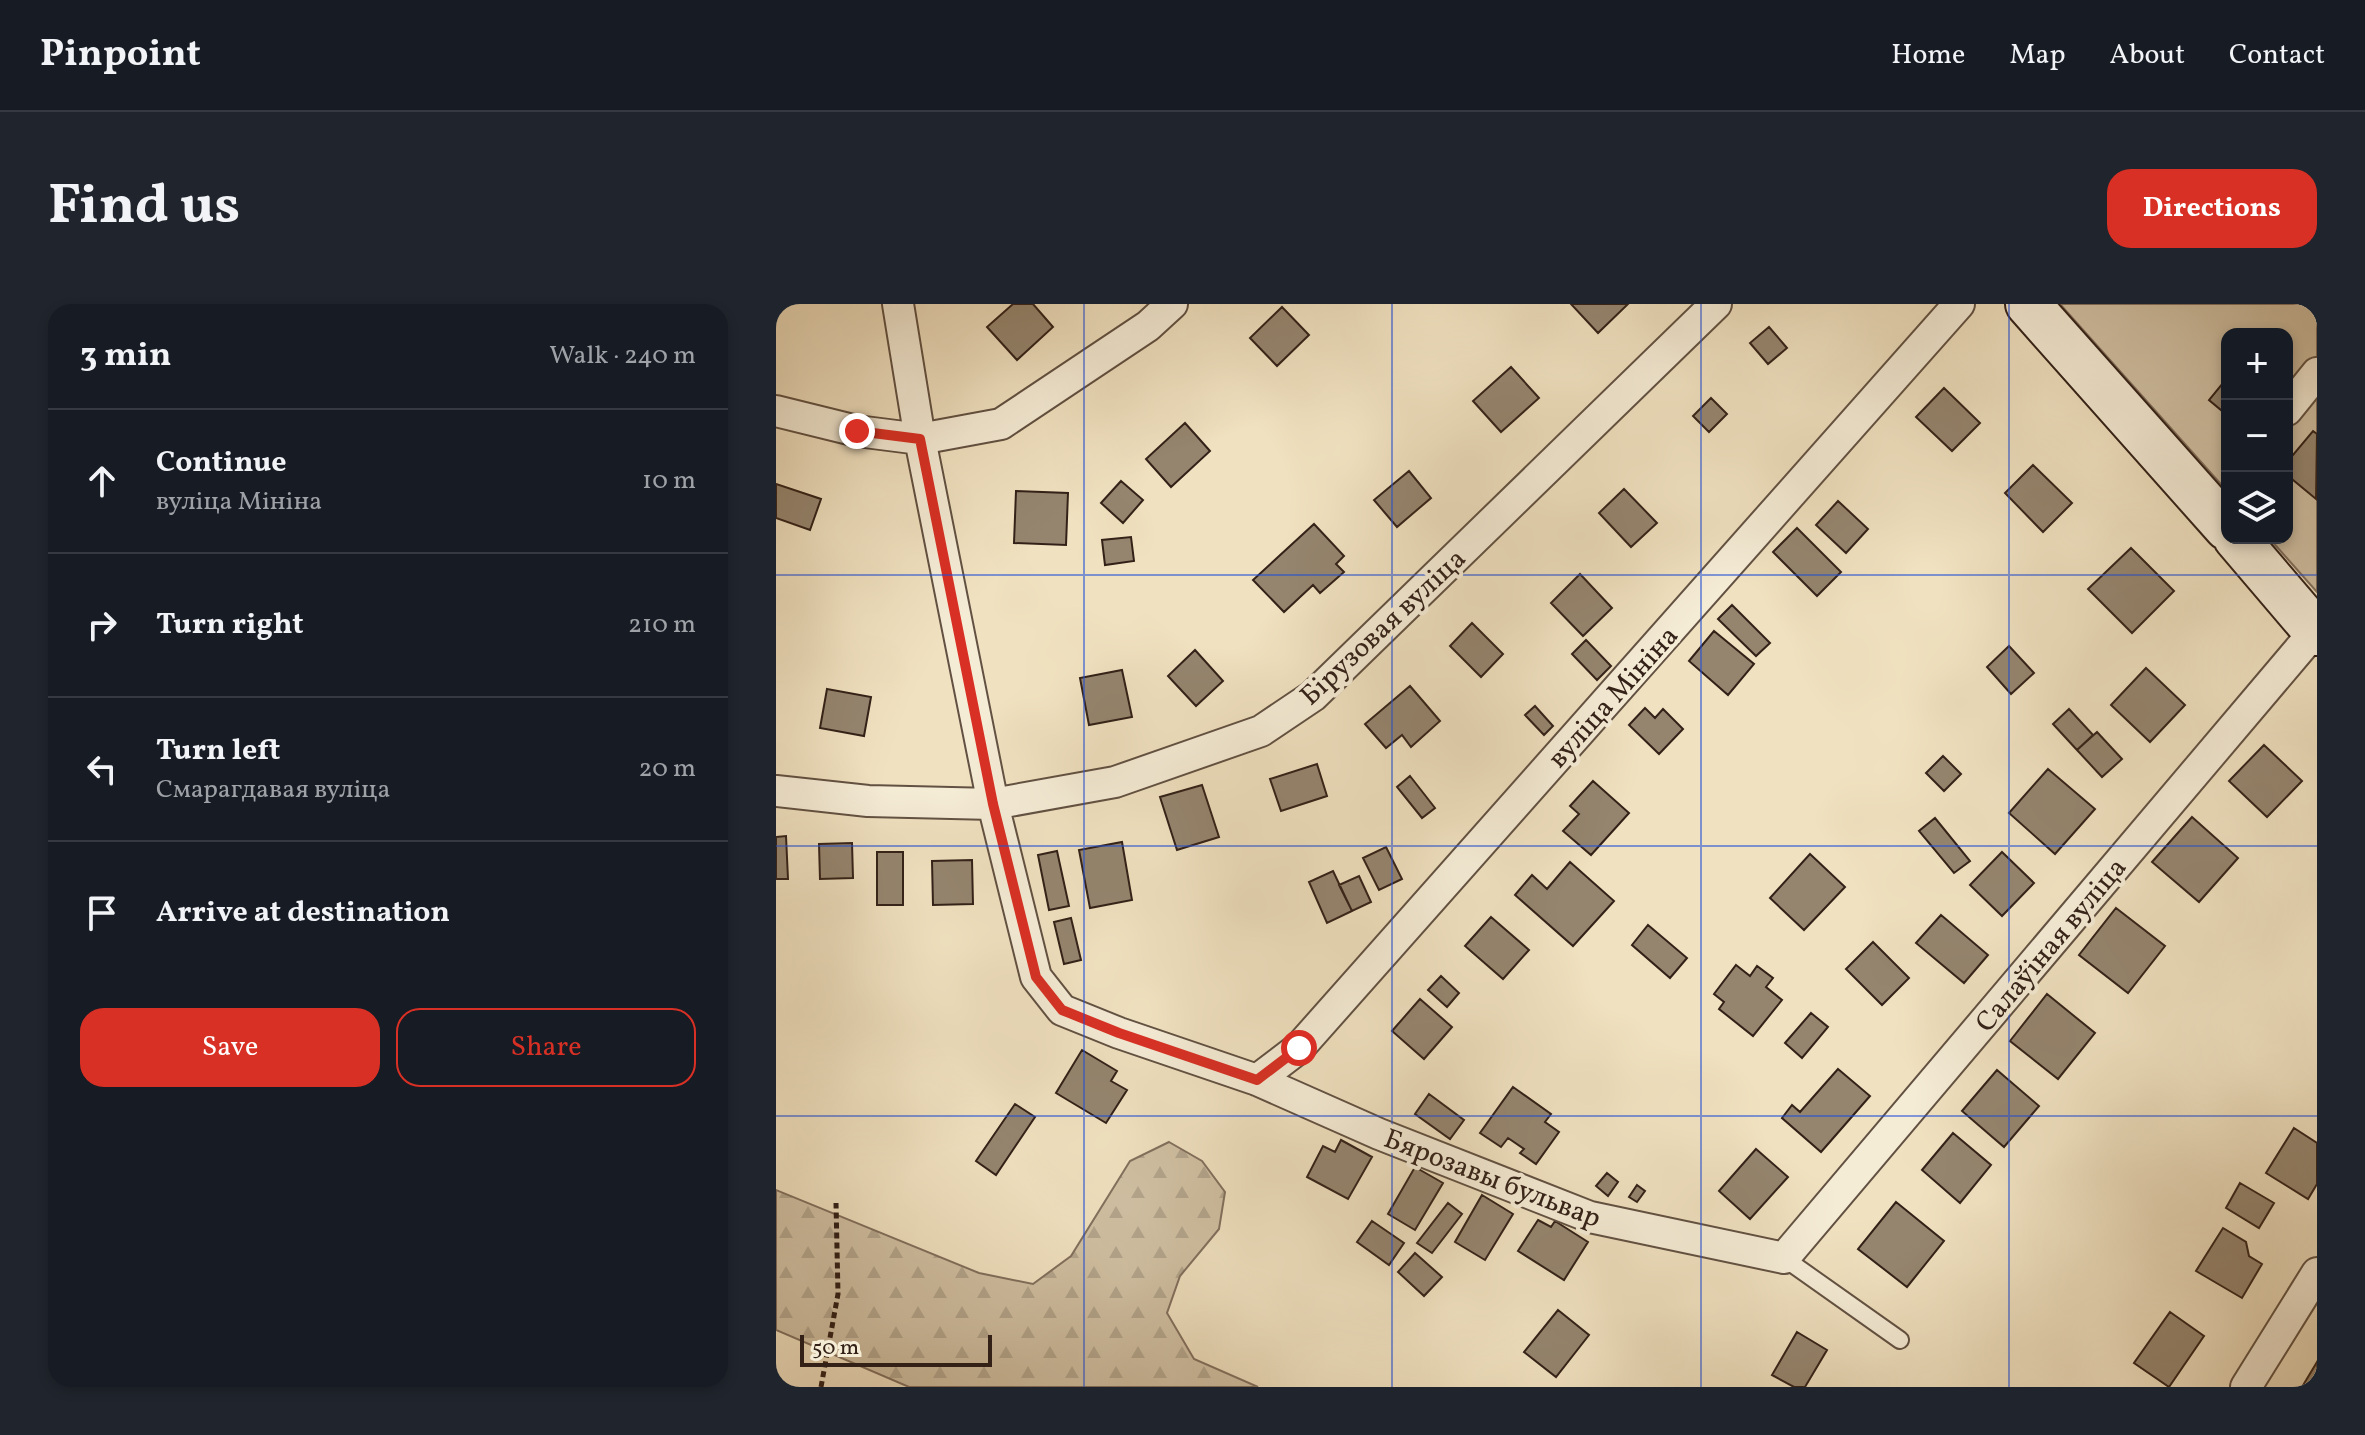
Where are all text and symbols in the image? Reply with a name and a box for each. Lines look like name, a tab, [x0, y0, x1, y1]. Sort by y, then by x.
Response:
text: Pinpoint	[40, 29, 201, 82]
text: Home	[1891, 36, 1965, 75]
text: Map	[2009, 36, 2065, 75]
text: About	[2109, 36, 2185, 75]
text: Contact	[2229, 36, 2325, 75]
text: Find us	[48, 169, 240, 247]
button: Directions	[2107, 169, 2317, 248]
map controls	[2221, 328, 2293, 544]
button: +	[2221, 328, 2293, 400]
text: 3 min	[80, 333, 171, 380]
text: Walk · 240 m	[549, 338, 696, 374]
button: −	[2221, 400, 2293, 472]
route end	[839, 413, 875, 449]
text: Continue	[156, 442, 287, 484]
icon: ahead	[80, 459, 124, 503]
text: 10 m	[642, 463, 696, 499]
button: layers	[2221, 472, 2293, 544]
text: вуліца Мініна	[156, 484, 322, 520]
street label: Бірузовая вуліца	[1292, 540, 1475, 715]
icon: right	[80, 603, 124, 647]
text: Turn right	[156, 604, 304, 646]
text: 210 m	[628, 607, 696, 643]
street label: вуліца Мініна	[1539, 618, 1688, 777]
text: Turn left	[156, 730, 280, 772]
icon: left	[80, 747, 124, 791]
text: 20 m	[638, 751, 696, 787]
text: Смарагдавая вуліца	[156, 772, 390, 808]
street label: Салаўіная вуліца	[1967, 850, 2137, 1041]
icon: arrive	[80, 891, 124, 935]
text: Arrive at destination	[156, 892, 450, 934]
button: Save	[80, 1008, 380, 1087]
button: Share	[396, 1008, 696, 1087]
route start	[1281, 1030, 1317, 1066]
street label: Бярозавы бульвар	[1378, 1120, 1606, 1239]
scale bar	[800, 1331, 992, 1367]
text: 50 m	[812, 1333, 859, 1364]

